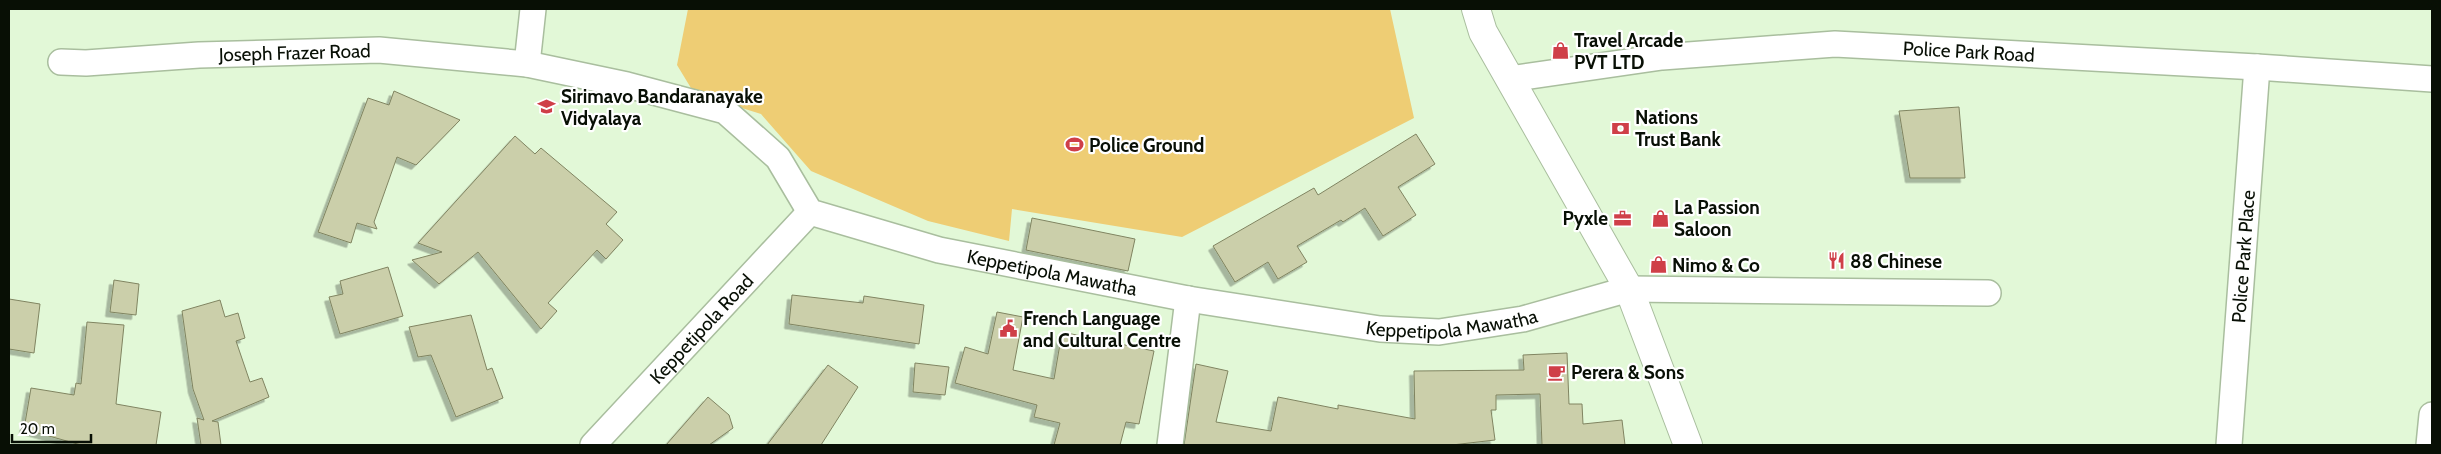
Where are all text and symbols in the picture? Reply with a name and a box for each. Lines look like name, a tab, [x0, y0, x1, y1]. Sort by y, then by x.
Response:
place label: Travel Arcade PVT LTD	[1574, 29, 1683, 74]
street label: Police Park Road	[1902, 36, 2035, 66]
street label: Joseph Frazer Road	[217, 39, 371, 66]
shop icon: Travel Arcade PVT LTD	[1550, 41, 1570, 61]
place label: Sirimavo Bandaranayake Vidyalaya	[561, 85, 763, 130]
school or university icon: Sirimavo Bandaranayake Vidyalaya	[537, 97, 557, 117]
place label: Nations Trust Bank	[1635, 106, 1721, 151]
bank icon: Nations Trust Bank	[1611, 118, 1631, 138]
place label: Police Ground	[1089, 134, 1204, 157]
sports icon: Police Ground	[1065, 135, 1085, 155]
street label: Police Park Place	[2227, 189, 2259, 324]
place label: La Passion Saloon	[1674, 196, 1760, 241]
place label: Pyxle	[1562, 207, 1608, 230]
office icon: Pyxle	[1612, 208, 1632, 228]
shop icon: La Passion Saloon	[1650, 208, 1670, 228]
street label: Keppetipola Mawatha	[965, 244, 1139, 300]
place label: 88 Chinese	[1850, 250, 1942, 273]
restaurant icon: 88 Chinese	[1826, 251, 1846, 271]
place label: Nimo & Co	[1672, 254, 1760, 277]
shop icon: Nimo & Co	[1648, 255, 1668, 275]
street label: Keppetipola Road	[645, 269, 758, 388]
street label: Keppetipola Mawatha	[1364, 304, 1540, 344]
place label: French Language and Cultural Centre	[1023, 307, 1181, 352]
public building icon: French Language and Cultural Centre	[999, 319, 1019, 339]
place label: Perera & Sons	[1571, 361, 1684, 384]
cafe icon: Perera & Sons	[1547, 362, 1567, 382]
scale bar	[12, 412, 91, 444]
text: 20 m	[20, 420, 55, 438]

